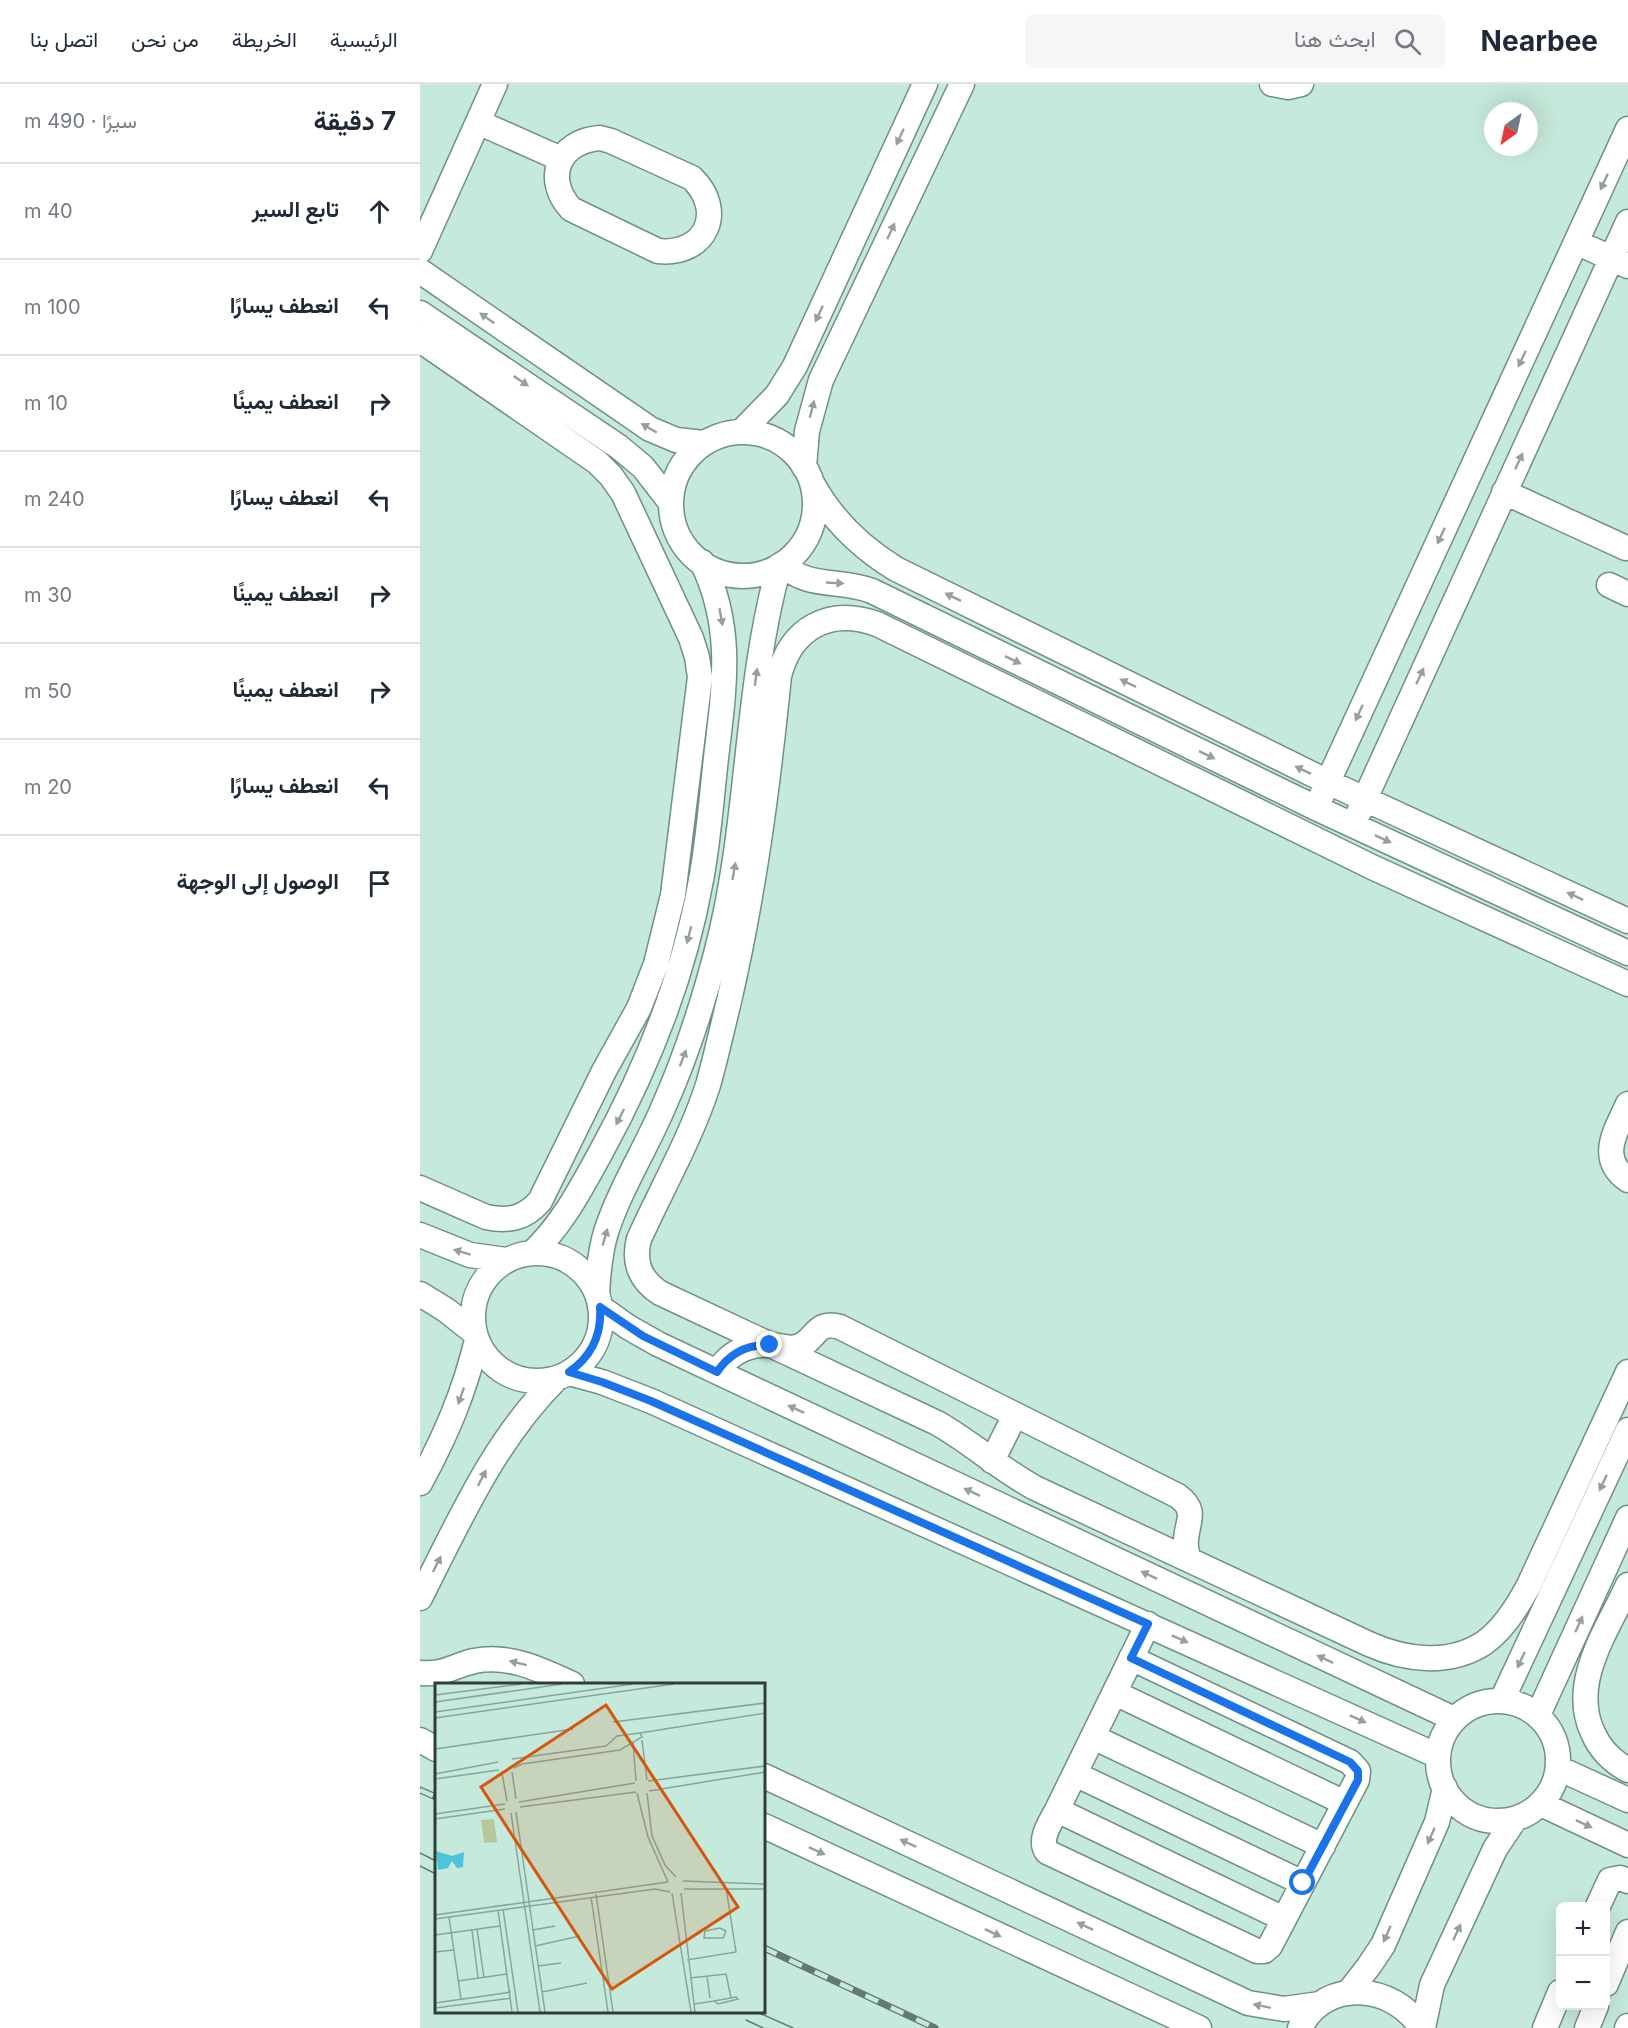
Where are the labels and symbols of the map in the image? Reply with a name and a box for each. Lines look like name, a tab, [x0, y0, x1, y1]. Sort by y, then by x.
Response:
north arrow	[1484, 102, 1538, 156]
one-way arrow	[896, 129, 905, 146]
one-way arrow	[1599, 173, 1608, 190]
one-way arrow	[886, 222, 895, 239]
one-way arrow	[814, 306, 824, 324]
one-way arrow	[480, 312, 496, 324]
one-way arrow	[1517, 350, 1527, 368]
one-way arrow	[513, 375, 529, 386]
one-way arrow	[807, 400, 817, 418]
one-way arrow	[640, 423, 657, 433]
one-way arrow	[1514, 451, 1524, 469]
one-way arrow	[1436, 528, 1445, 545]
one-way arrow	[826, 579, 845, 588]
one-way arrow	[945, 592, 962, 602]
one-way arrow	[717, 608, 726, 627]
one-way arrow	[1005, 655, 1022, 664]
one-way arrow	[752, 667, 761, 686]
one-way arrow	[1416, 668, 1425, 685]
one-way arrow	[1120, 679, 1137, 688]
one-way arrow	[1355, 705, 1364, 722]
one-way arrow	[1199, 750, 1216, 759]
one-way arrow	[1294, 765, 1312, 775]
one-way arrow	[1374, 835, 1392, 845]
one-way arrow	[729, 861, 738, 880]
one-way arrow	[1566, 892, 1583, 901]
one-way arrow	[683, 926, 693, 944]
one-way arrow	[678, 1049, 688, 1067]
one-way arrow	[615, 1109, 625, 1126]
one-way arrow	[601, 1228, 610, 1246]
one-way arrow	[453, 1247, 471, 1256]
route end	[756, 1331, 782, 1357]
one-way arrow	[456, 1387, 466, 1405]
one-way arrow	[788, 1405, 805, 1414]
one-way arrow	[477, 1469, 486, 1486]
one-way arrow	[1599, 1475, 1608, 1492]
one-way arrow	[964, 1488, 981, 1497]
one-way arrow	[433, 1555, 442, 1572]
one-way arrow	[1140, 1571, 1157, 1580]
one-way arrow	[1575, 1615, 1584, 1632]
one-way arrow	[1172, 1634, 1190, 1644]
one-way arrow	[1516, 1652, 1525, 1669]
one-way arrow	[1317, 1654, 1334, 1663]
one-way arrow	[509, 1657, 527, 1667]
inset map	[435, 1683, 765, 2013]
one-way arrow	[1350, 1715, 1367, 1724]
one-way arrow	[1576, 1820, 1593, 1829]
one-way arrow	[1426, 1827, 1436, 1845]
one-way arrow	[900, 1839, 917, 1848]
one-way arrow	[808, 1846, 825, 1855]
route start	[1289, 1869, 1315, 1895]
one-way arrow	[1076, 1922, 1093, 1931]
one-way arrow	[1452, 1924, 1461, 1941]
one-way arrow	[1383, 1926, 1392, 1943]
one-way arrow	[985, 1928, 1002, 1937]
one-way arrow	[1252, 2001, 1271, 2010]

